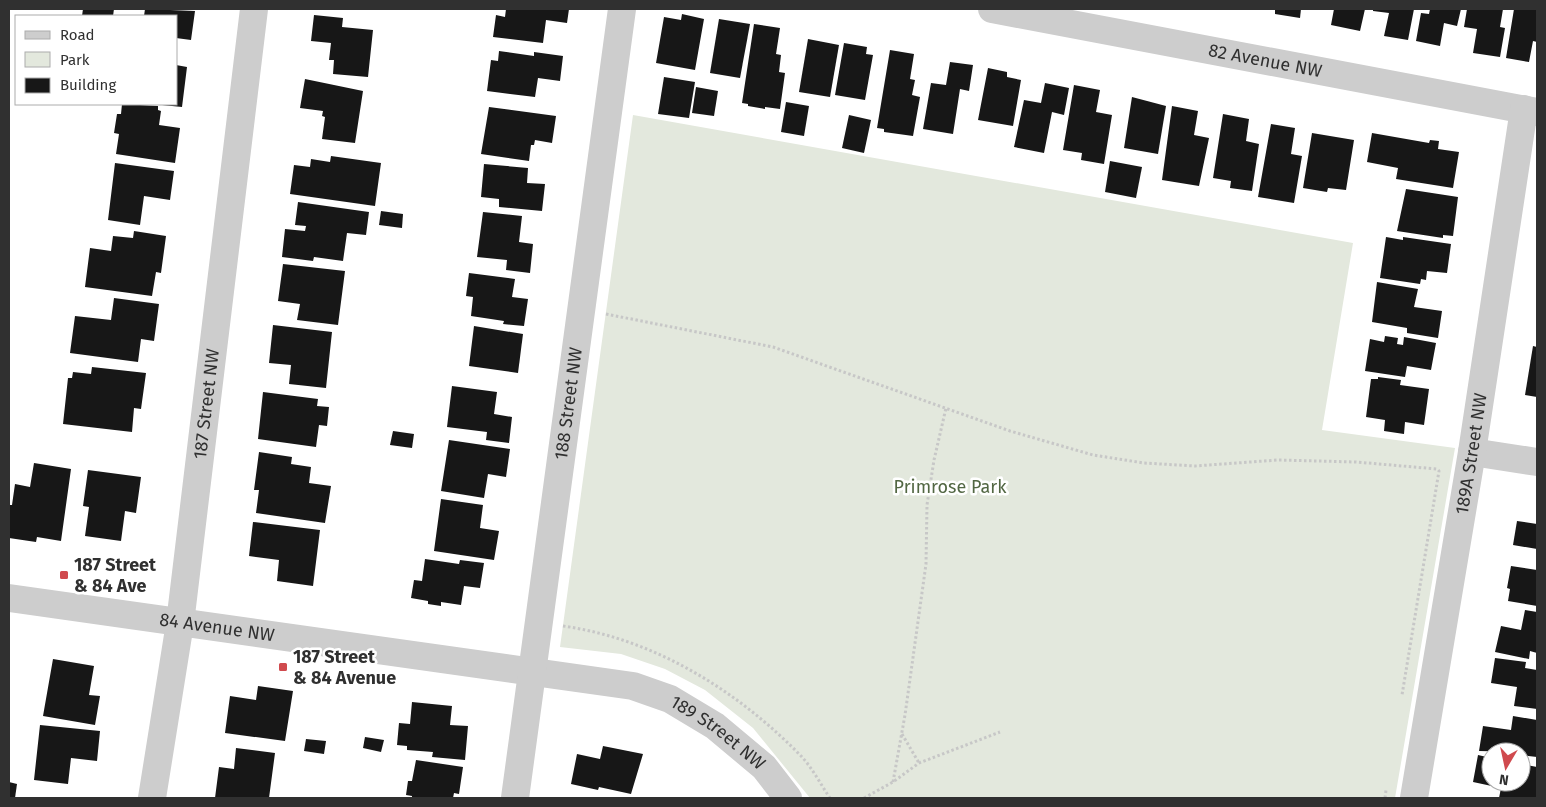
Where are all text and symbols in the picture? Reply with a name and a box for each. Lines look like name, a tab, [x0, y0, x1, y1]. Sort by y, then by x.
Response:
legend	[15, 15, 178, 105]
text: Road	[60, 26, 95, 44]
street label: 82 Avenue NW	[1207, 39, 1324, 82]
text: Park	[60, 51, 90, 69]
text: Building	[60, 76, 116, 94]
street label: 188 Street NW	[550, 346, 587, 461]
street label: 187 Street NW	[189, 347, 224, 460]
street label: 189A Street NW	[1451, 391, 1492, 516]
park label: Primrose Park	[894, 476, 1007, 498]
place label: 187 Street & 84 Ave	[74, 554, 157, 597]
marker: 187 Street & 84 Ave	[58, 569, 70, 581]
street label: 84 Avenue NW	[158, 608, 276, 646]
place label: 187 Street & 84 Avenue	[293, 646, 396, 689]
marker: 187 Street & 84 Avenue	[277, 661, 289, 673]
street label: 189 Street NW	[666, 691, 770, 775]
north arrow	[1481, 742, 1531, 792]
text: N	[1498, 770, 1510, 788]

